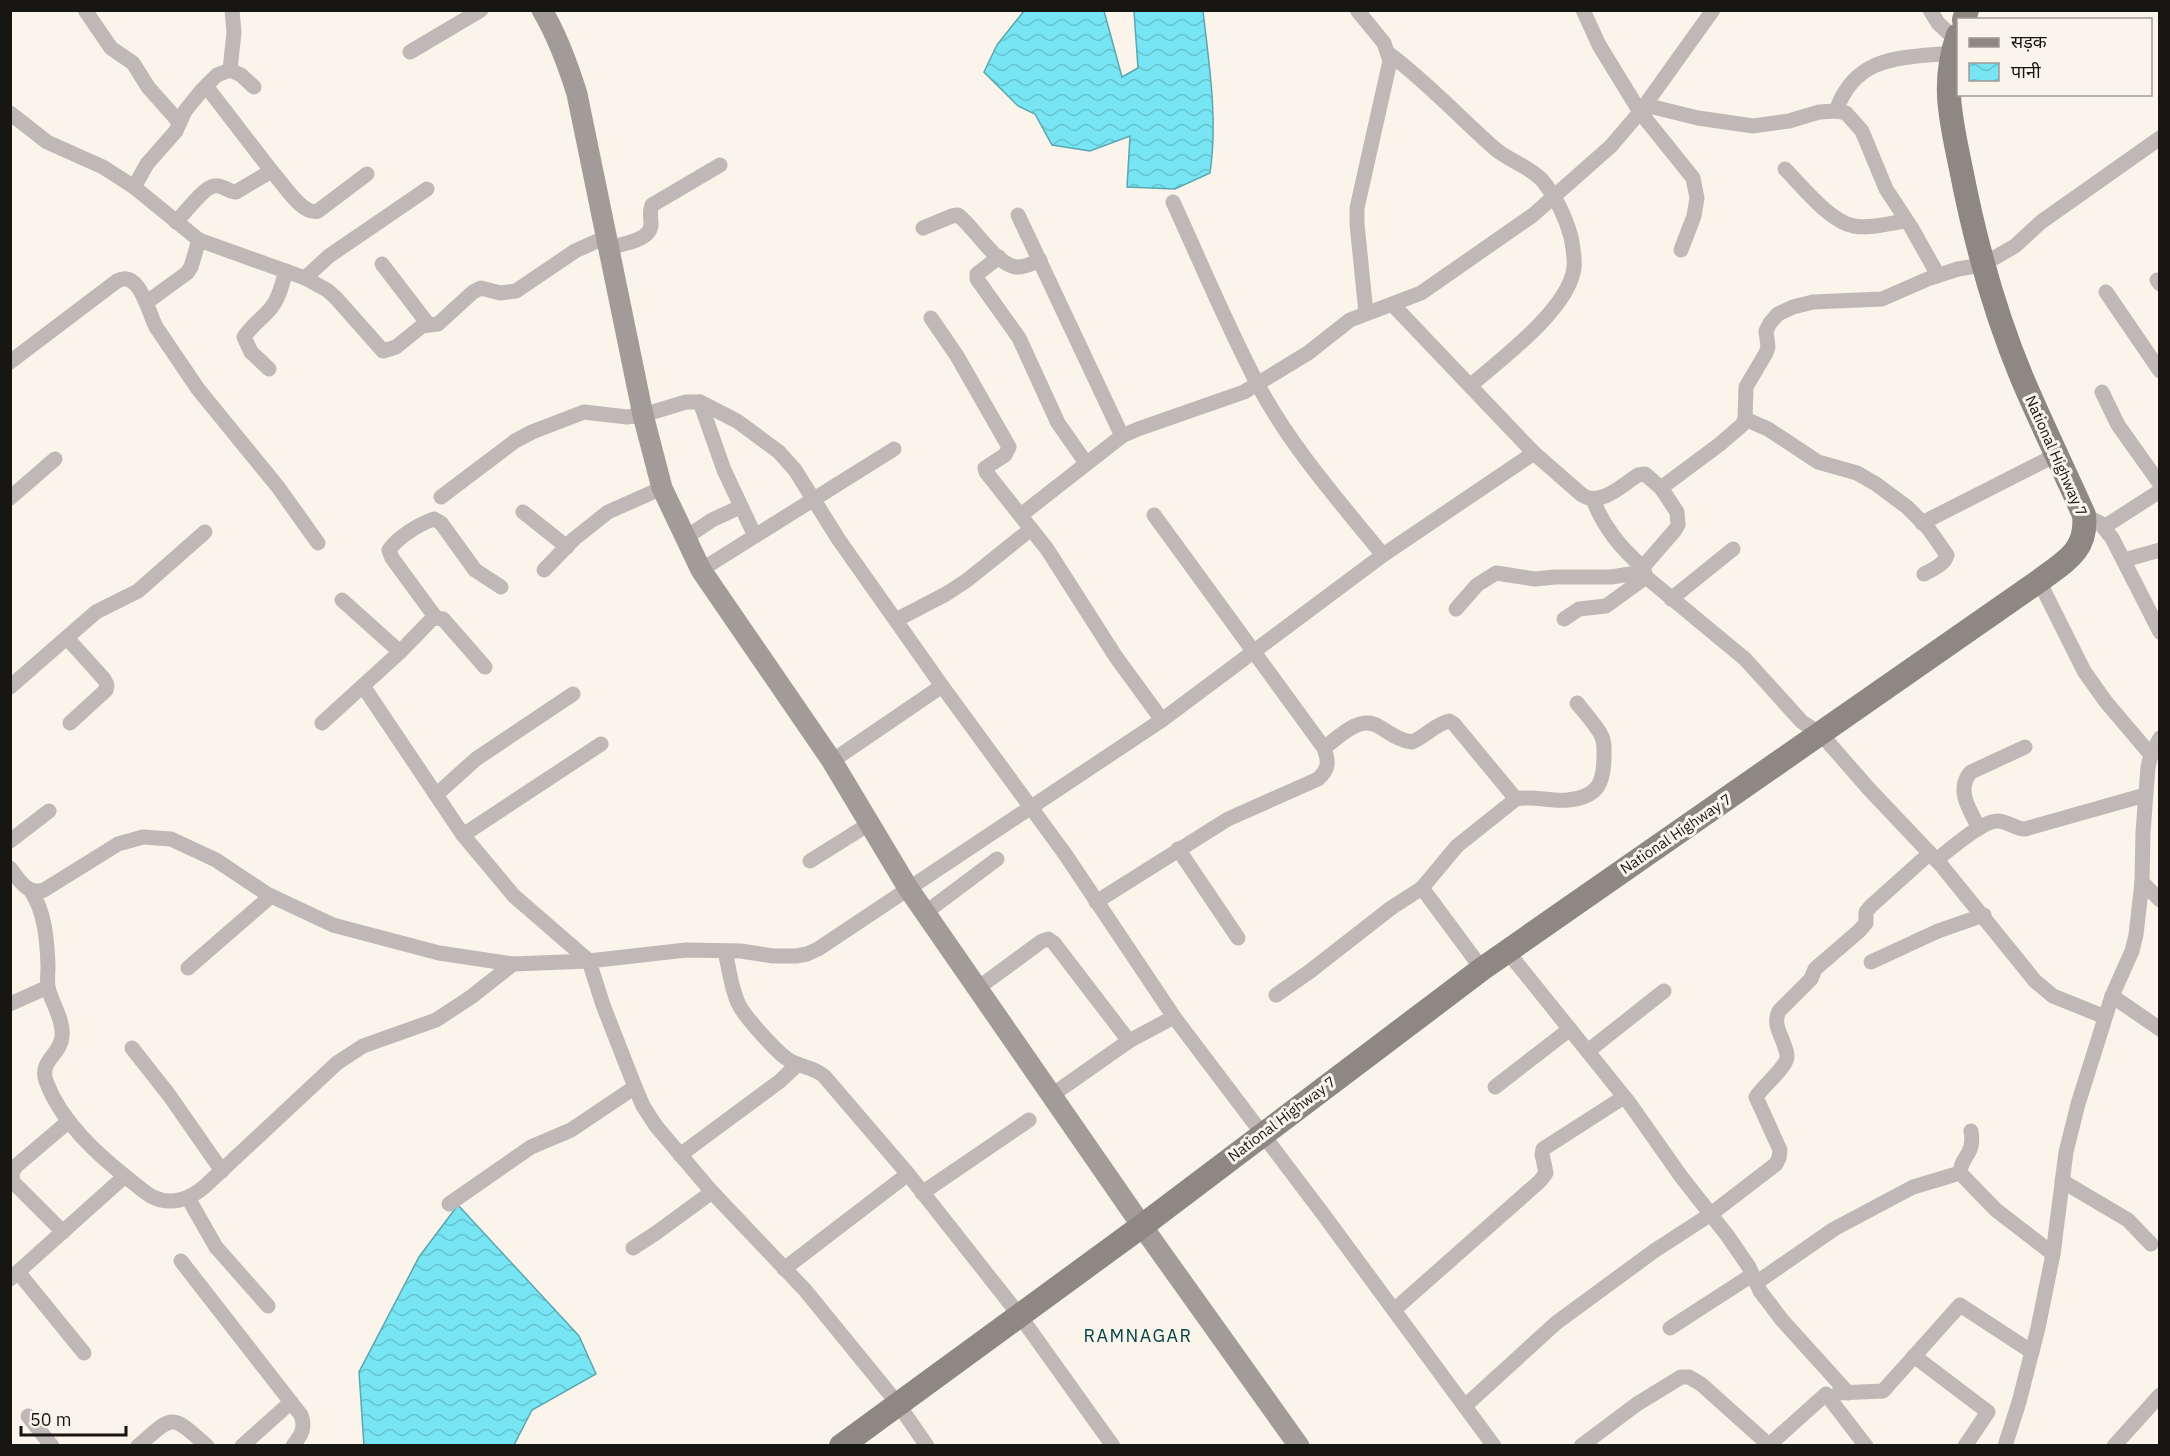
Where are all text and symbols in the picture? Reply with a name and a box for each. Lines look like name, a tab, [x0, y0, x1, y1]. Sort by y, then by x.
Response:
legend	[1957, 18, 2152, 96]
text: सड़क	[2011, 30, 2048, 53]
text: पानी	[2011, 60, 2041, 83]
street label: National Highway 7	[2021, 392, 2092, 519]
street label: National Highway 7	[1616, 789, 1735, 878]
street label: National Highway 7	[1224, 1072, 1339, 1165]
district label: RAMNAGAR	[1083, 1324, 1193, 1347]
scale bar	[21, 1399, 126, 1437]
text: 50 m	[30, 1408, 72, 1431]

